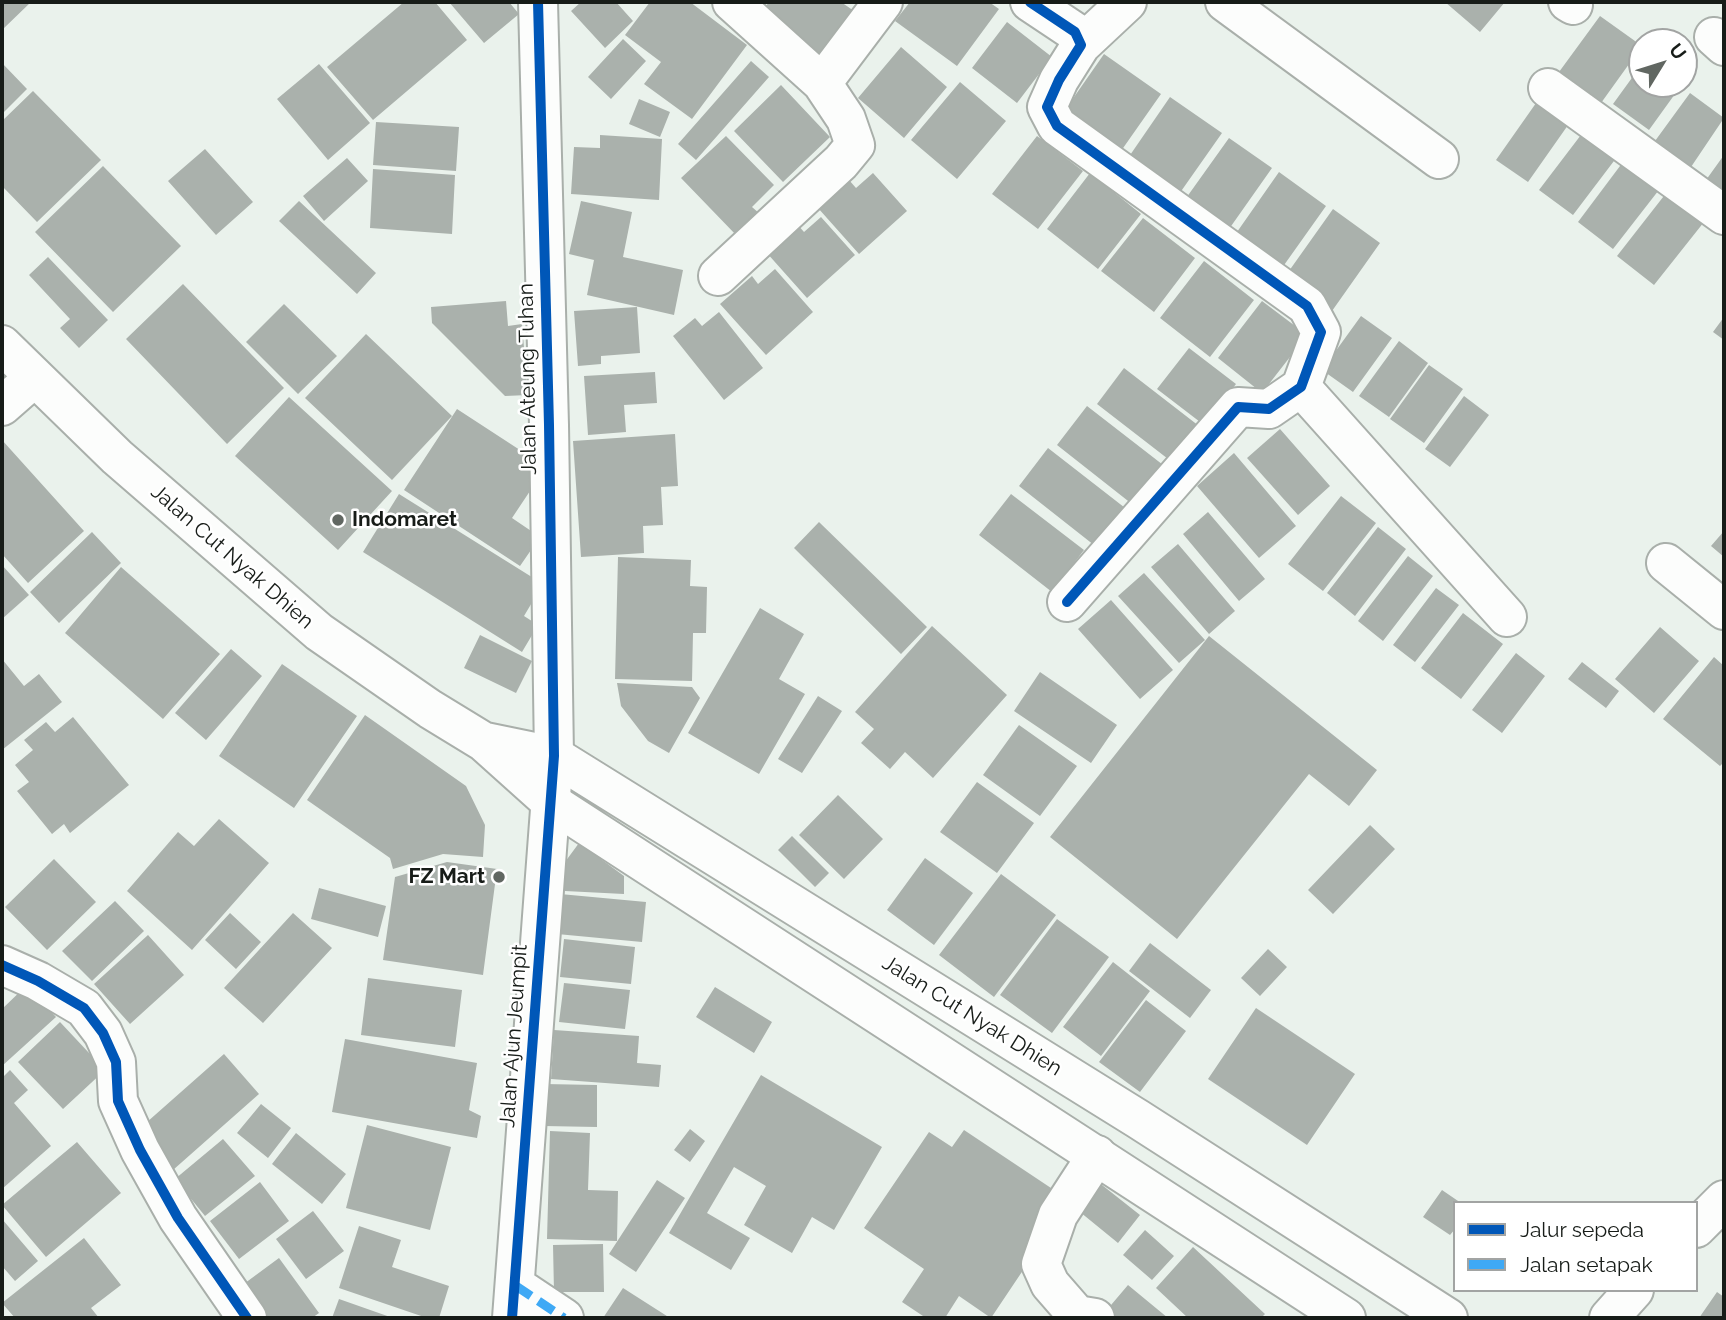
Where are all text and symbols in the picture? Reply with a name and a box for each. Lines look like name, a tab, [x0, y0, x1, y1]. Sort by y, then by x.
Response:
north arrow	[1628, 28, 1698, 98]
text: U	[1665, 39, 1691, 64]
street label: Jalan Ateung Tuhan	[514, 283, 542, 475]
street label: Jalan Cut Nyak Dhien	[146, 480, 318, 634]
place label: Indomaret	[352, 507, 457, 533]
marker: Indomaret	[330, 512, 346, 528]
place label: FZ Mart	[408, 864, 485, 890]
marker: FZ Mart	[491, 869, 507, 885]
street label: Jalan Ajun Jeumpit	[495, 943, 533, 1129]
street label: Jalan Cut Nyak Dhien	[878, 950, 1066, 1082]
legend	[1453, 1201, 1698, 1292]
text: Jalur sepeda	[1520, 1217, 1644, 1242]
text: Jalan setapak	[1520, 1252, 1653, 1277]

